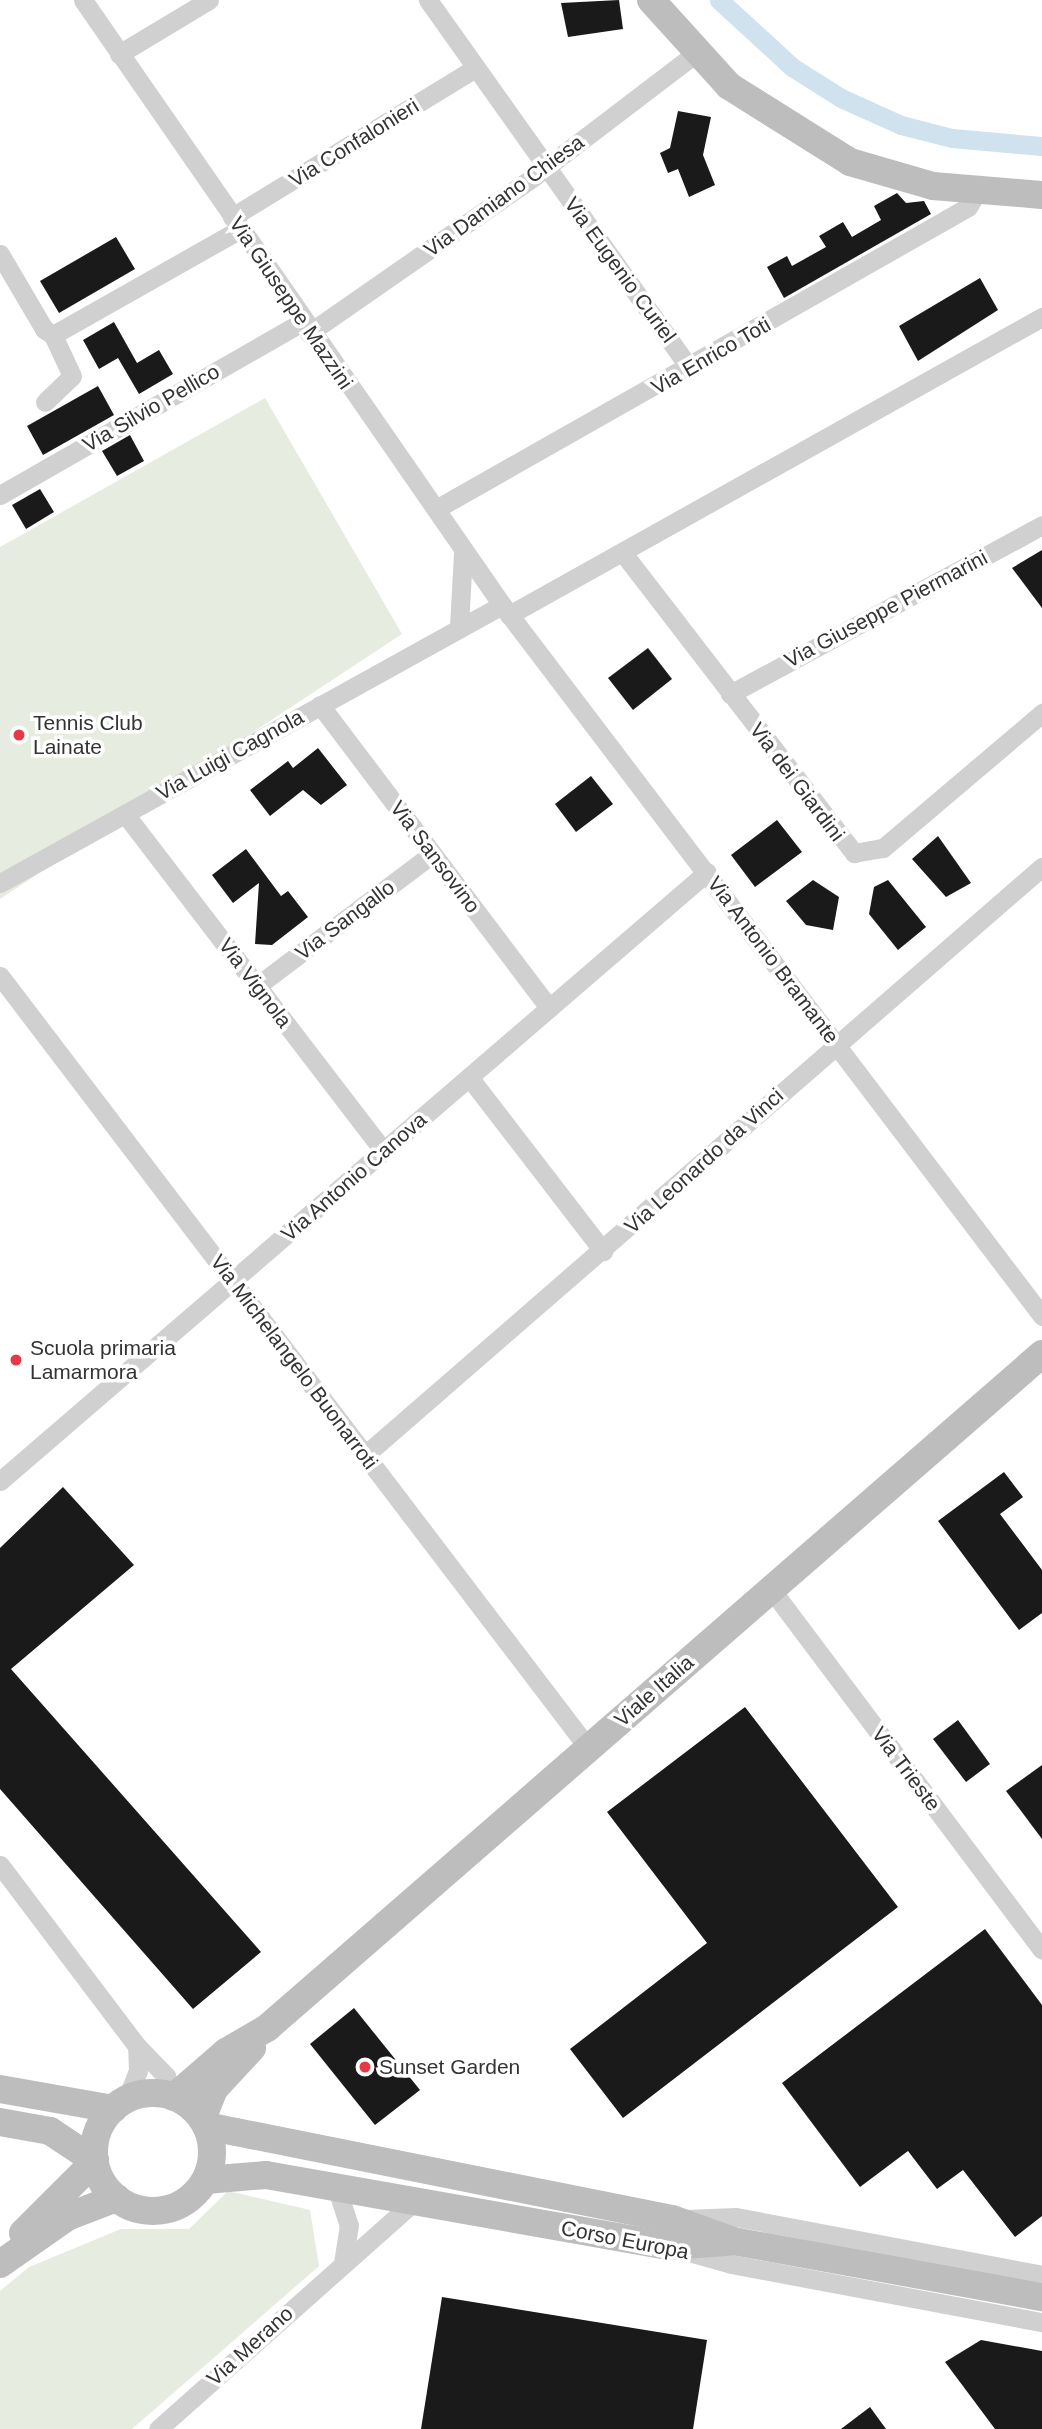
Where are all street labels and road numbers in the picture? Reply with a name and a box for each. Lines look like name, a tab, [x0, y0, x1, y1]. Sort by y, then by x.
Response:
street label: Via Confalonieri	[285, 93, 423, 193]
street label: Via Damiano Chiesa	[419, 130, 589, 262]
street label: Via Eugenio Curiel	[559, 192, 681, 348]
street label: Via Giuseppe Mazzini	[224, 212, 358, 394]
street label: Via Enrico Toti	[647, 312, 775, 400]
street label: Via Silvio Pellico	[78, 359, 224, 457]
street label: Via Giuseppe Piermarini	[780, 545, 992, 673]
street label: Via Luigi Cagnola	[152, 704, 308, 806]
street label: Via dei Giardini	[744, 718, 850, 846]
street label: Via Sansovino	[385, 796, 485, 918]
street label: Via Antonio Bramante	[702, 871, 844, 1049]
street label: Via Sangallo	[290, 875, 400, 965]
street label: Via Vignola	[213, 933, 297, 1033]
street label: Via Leonardo da Vinci	[620, 1083, 788, 1239]
street label: Via Antonio Canova	[276, 1107, 432, 1247]
street label: Via Michelangelo Buonarroti	[205, 1250, 383, 1474]
street label: Viale Italia	[609, 1650, 699, 1732]
street label: Via Trieste	[866, 1722, 946, 1816]
street label: Corso Europa	[559, 2215, 691, 2265]
street label: Via Merano	[202, 2301, 298, 2391]

